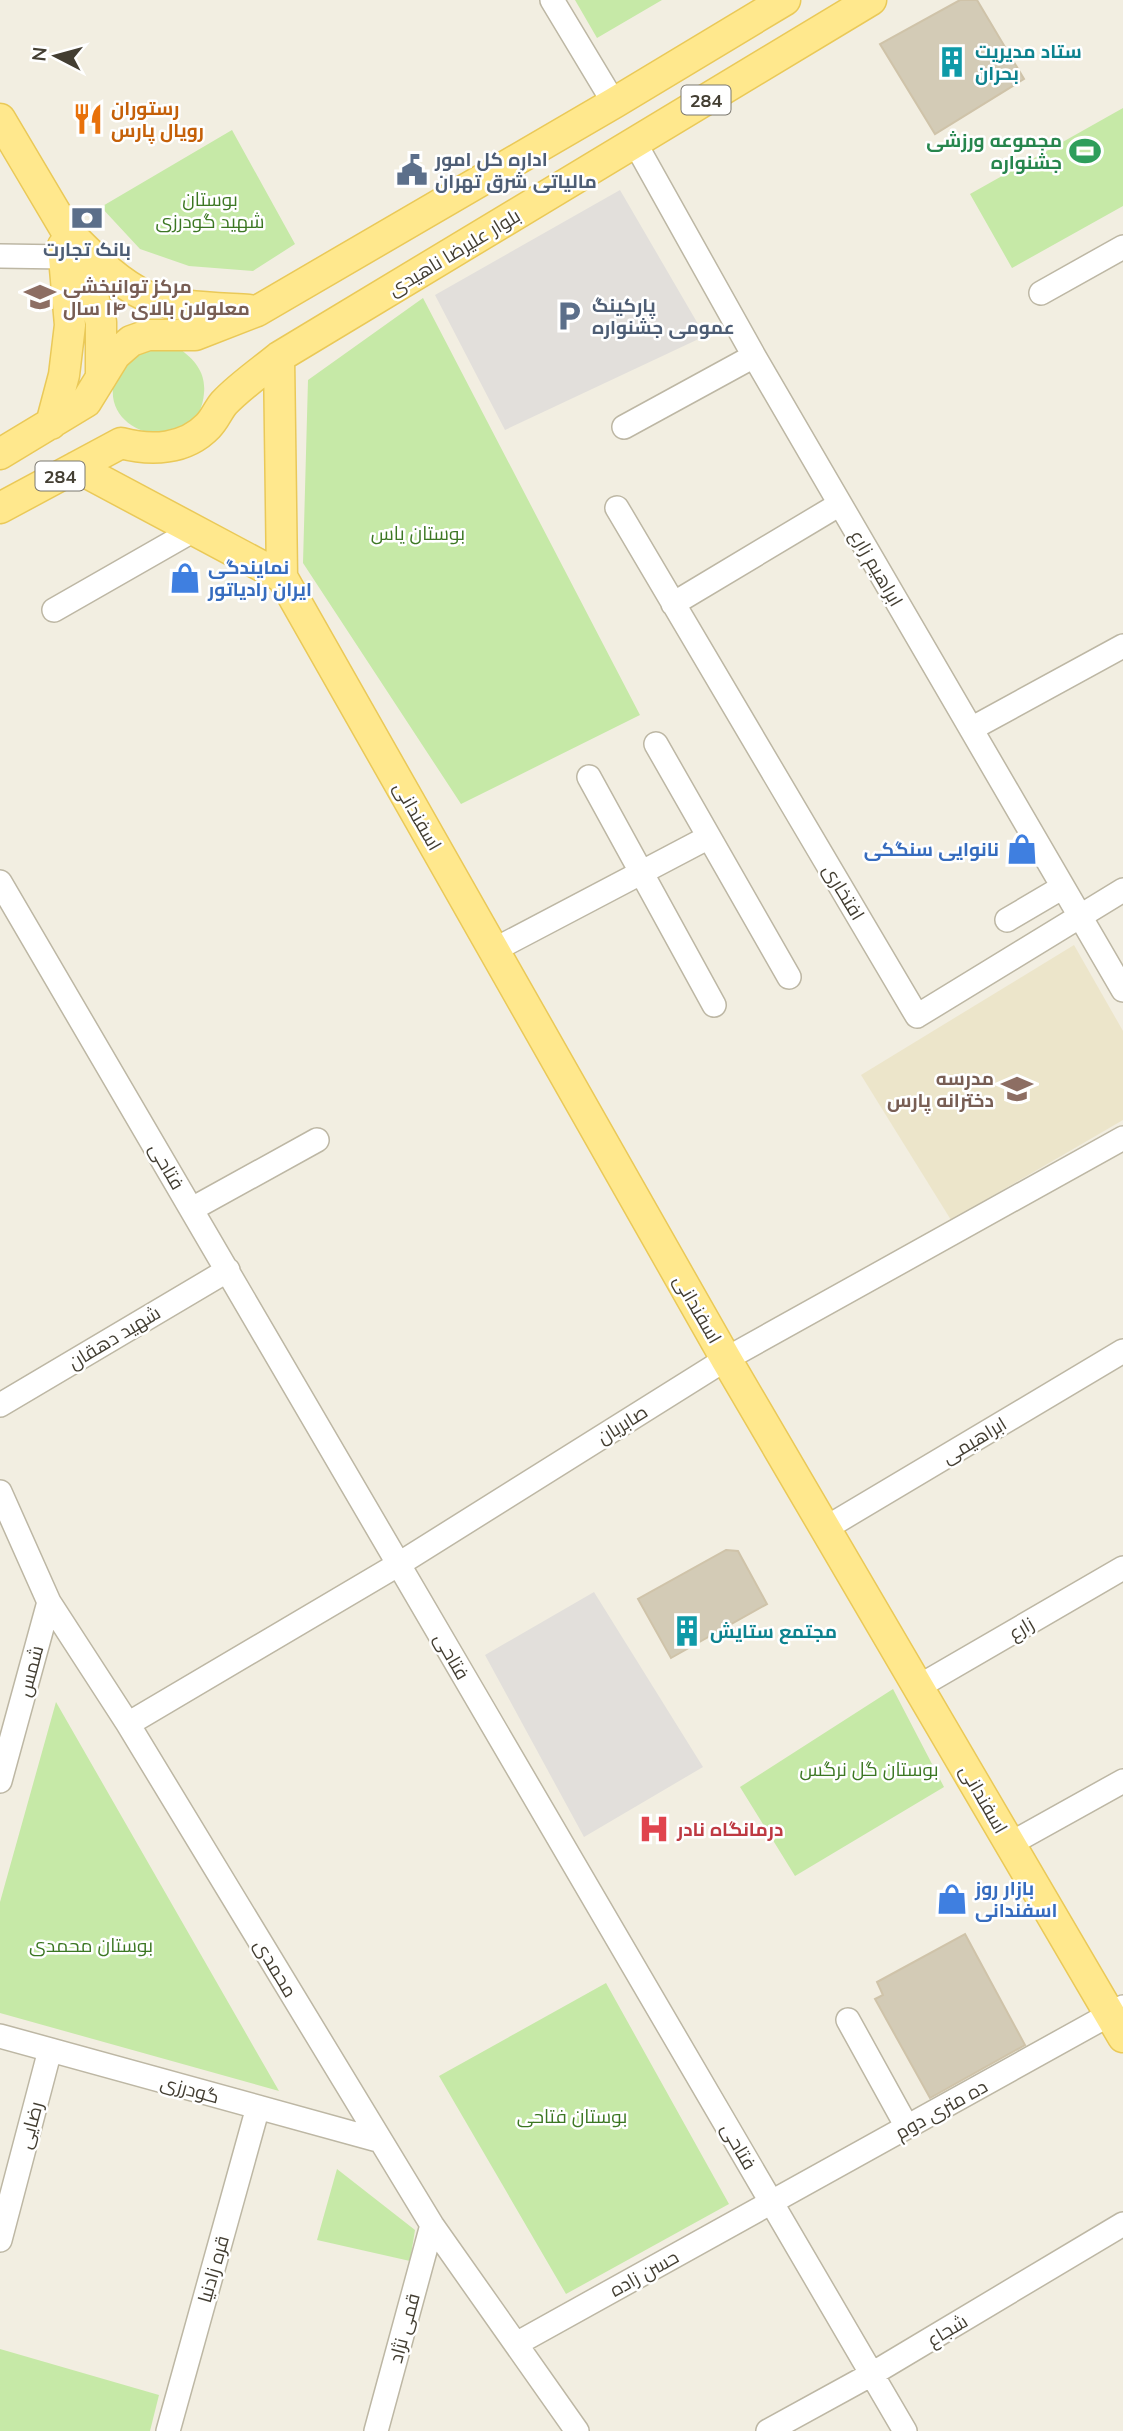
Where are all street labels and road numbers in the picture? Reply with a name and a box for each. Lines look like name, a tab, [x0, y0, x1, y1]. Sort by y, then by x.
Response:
road number: 284	[682, 86, 730, 114]
street label: بلوار علیرضا ناهیدی	[384, 203, 524, 301]
road number: 284	[36, 462, 84, 490]
street label: ابراهیم زارع	[844, 525, 909, 612]
street label: اسفندانی	[389, 777, 447, 855]
street label: افتخاری	[818, 860, 870, 924]
street label: فتاحی	[144, 1138, 190, 1194]
street label: اسفندانی	[669, 1270, 727, 1348]
street label: شهید دهقان	[63, 1300, 165, 1374]
street label: صابریان	[592, 1399, 652, 1449]
street label: ابراهیمی	[937, 1411, 1011, 1469]
street label: زارع	[1004, 1611, 1039, 1647]
street label: فتاحی	[429, 1628, 475, 1684]
street label: شمس	[12, 1643, 48, 1699]
street label: اسفندانی	[955, 1760, 1013, 1838]
street label: محمدی	[249, 1935, 303, 2001]
street label: گودرزی	[158, 2070, 222, 2108]
street label: ده متری دوم	[891, 2074, 992, 2146]
street label: رضایی	[12, 2099, 48, 2151]
street label: فتاحی	[716, 2118, 762, 2174]
street label: قره زادنیا	[192, 2233, 234, 2305]
street label: حسن زاده	[605, 2244, 683, 2302]
street label: قمی نژاد	[383, 2291, 425, 2365]
street label: شجاع	[922, 2309, 973, 2353]

